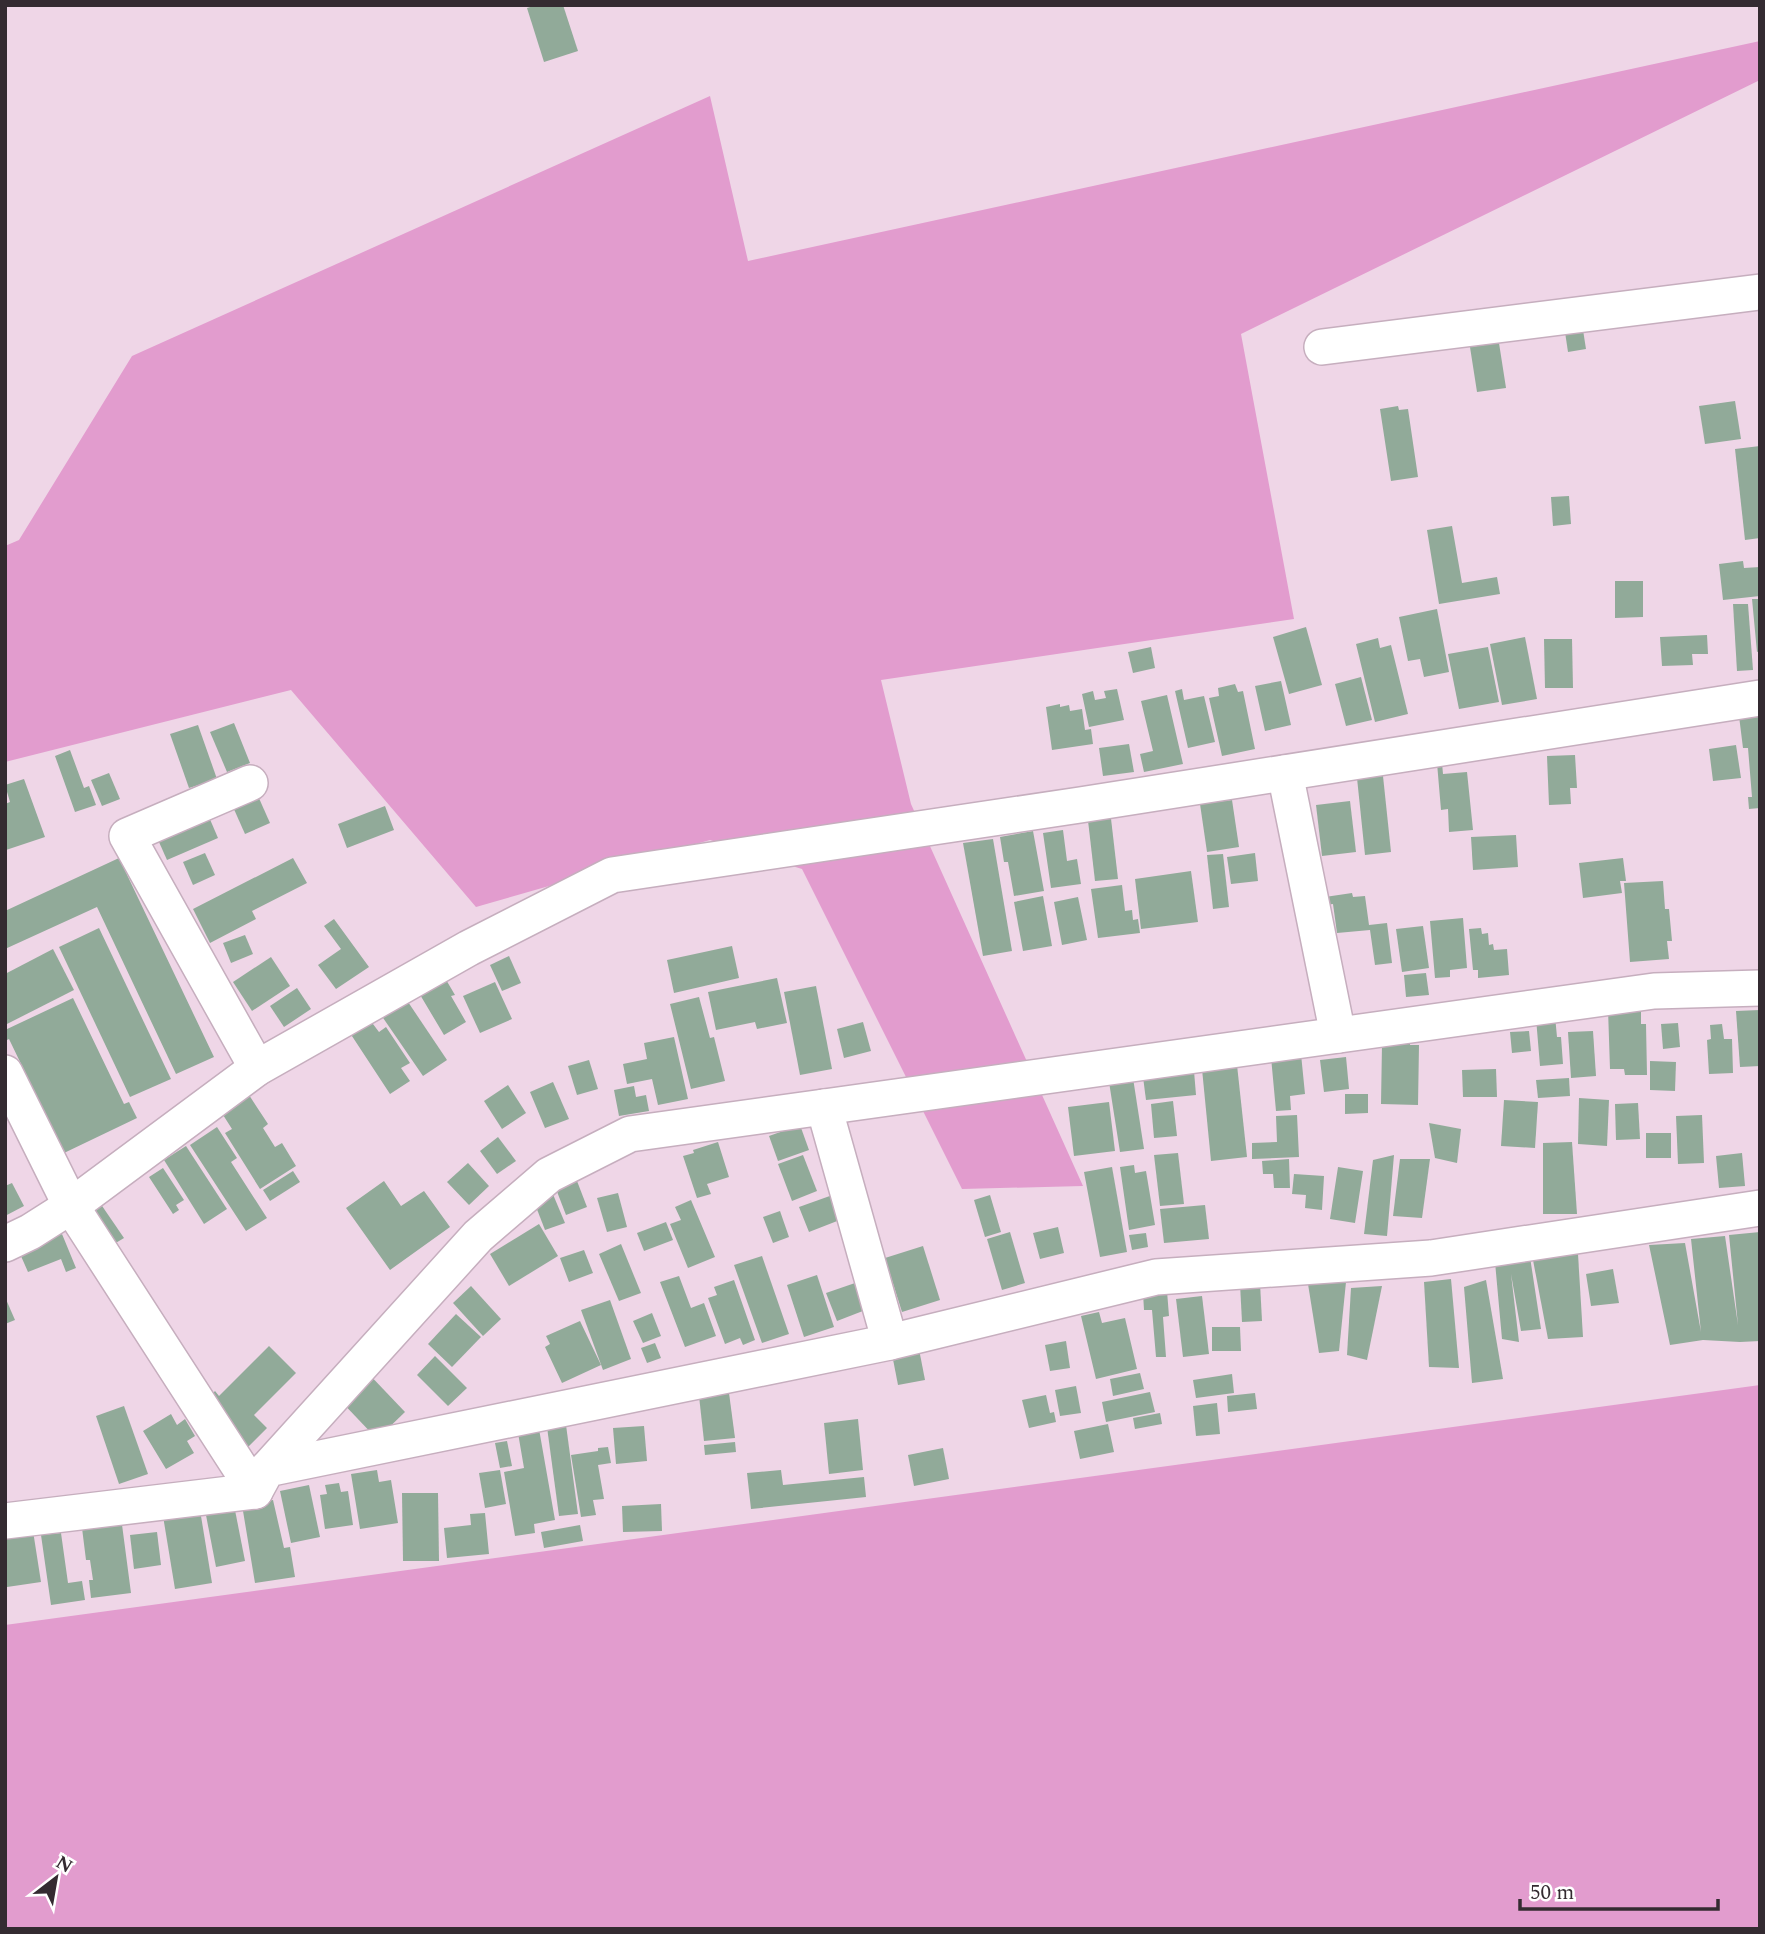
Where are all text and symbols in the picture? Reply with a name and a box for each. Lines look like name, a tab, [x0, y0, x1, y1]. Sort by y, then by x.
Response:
north arrow	[21, 1843, 91, 1913]
text: N	[50, 1848, 78, 1881]
scale bar	[1520, 1868, 1718, 1912]
text: 50 m	[1530, 1877, 1574, 1909]

